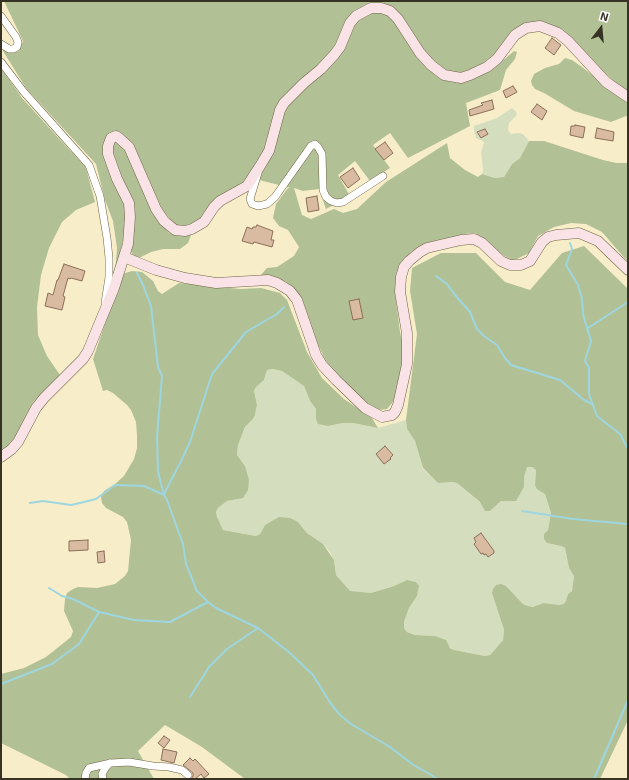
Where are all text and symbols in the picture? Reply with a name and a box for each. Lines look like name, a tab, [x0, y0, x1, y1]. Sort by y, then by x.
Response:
north arrow	[581, 8, 621, 48]
text: N	[599, 9, 610, 23]

